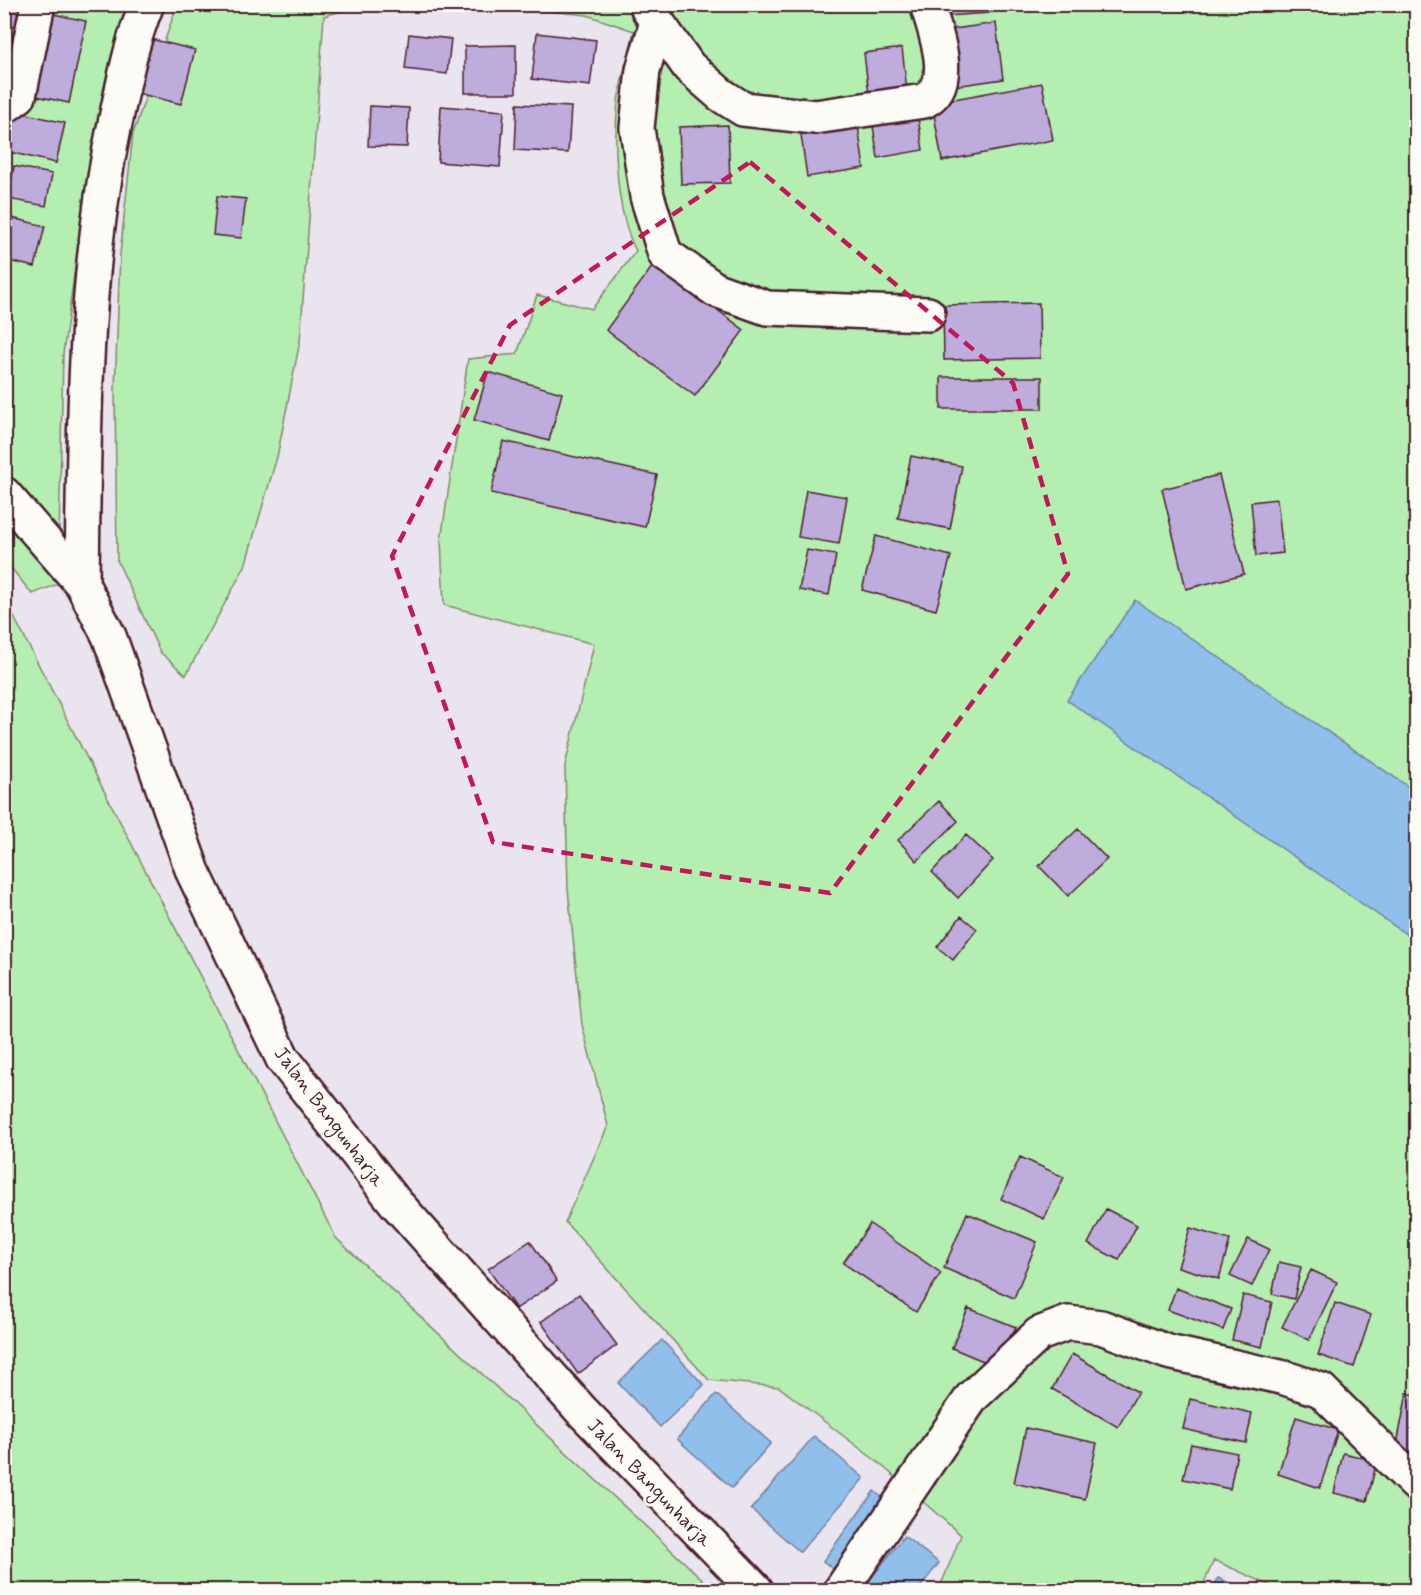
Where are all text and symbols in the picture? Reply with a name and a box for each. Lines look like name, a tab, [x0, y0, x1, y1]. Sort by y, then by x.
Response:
street label: Jalan Bangunharja	[266, 1041, 391, 1194]
street label: Jalan Bangunharja	[580, 1413, 718, 1555]

